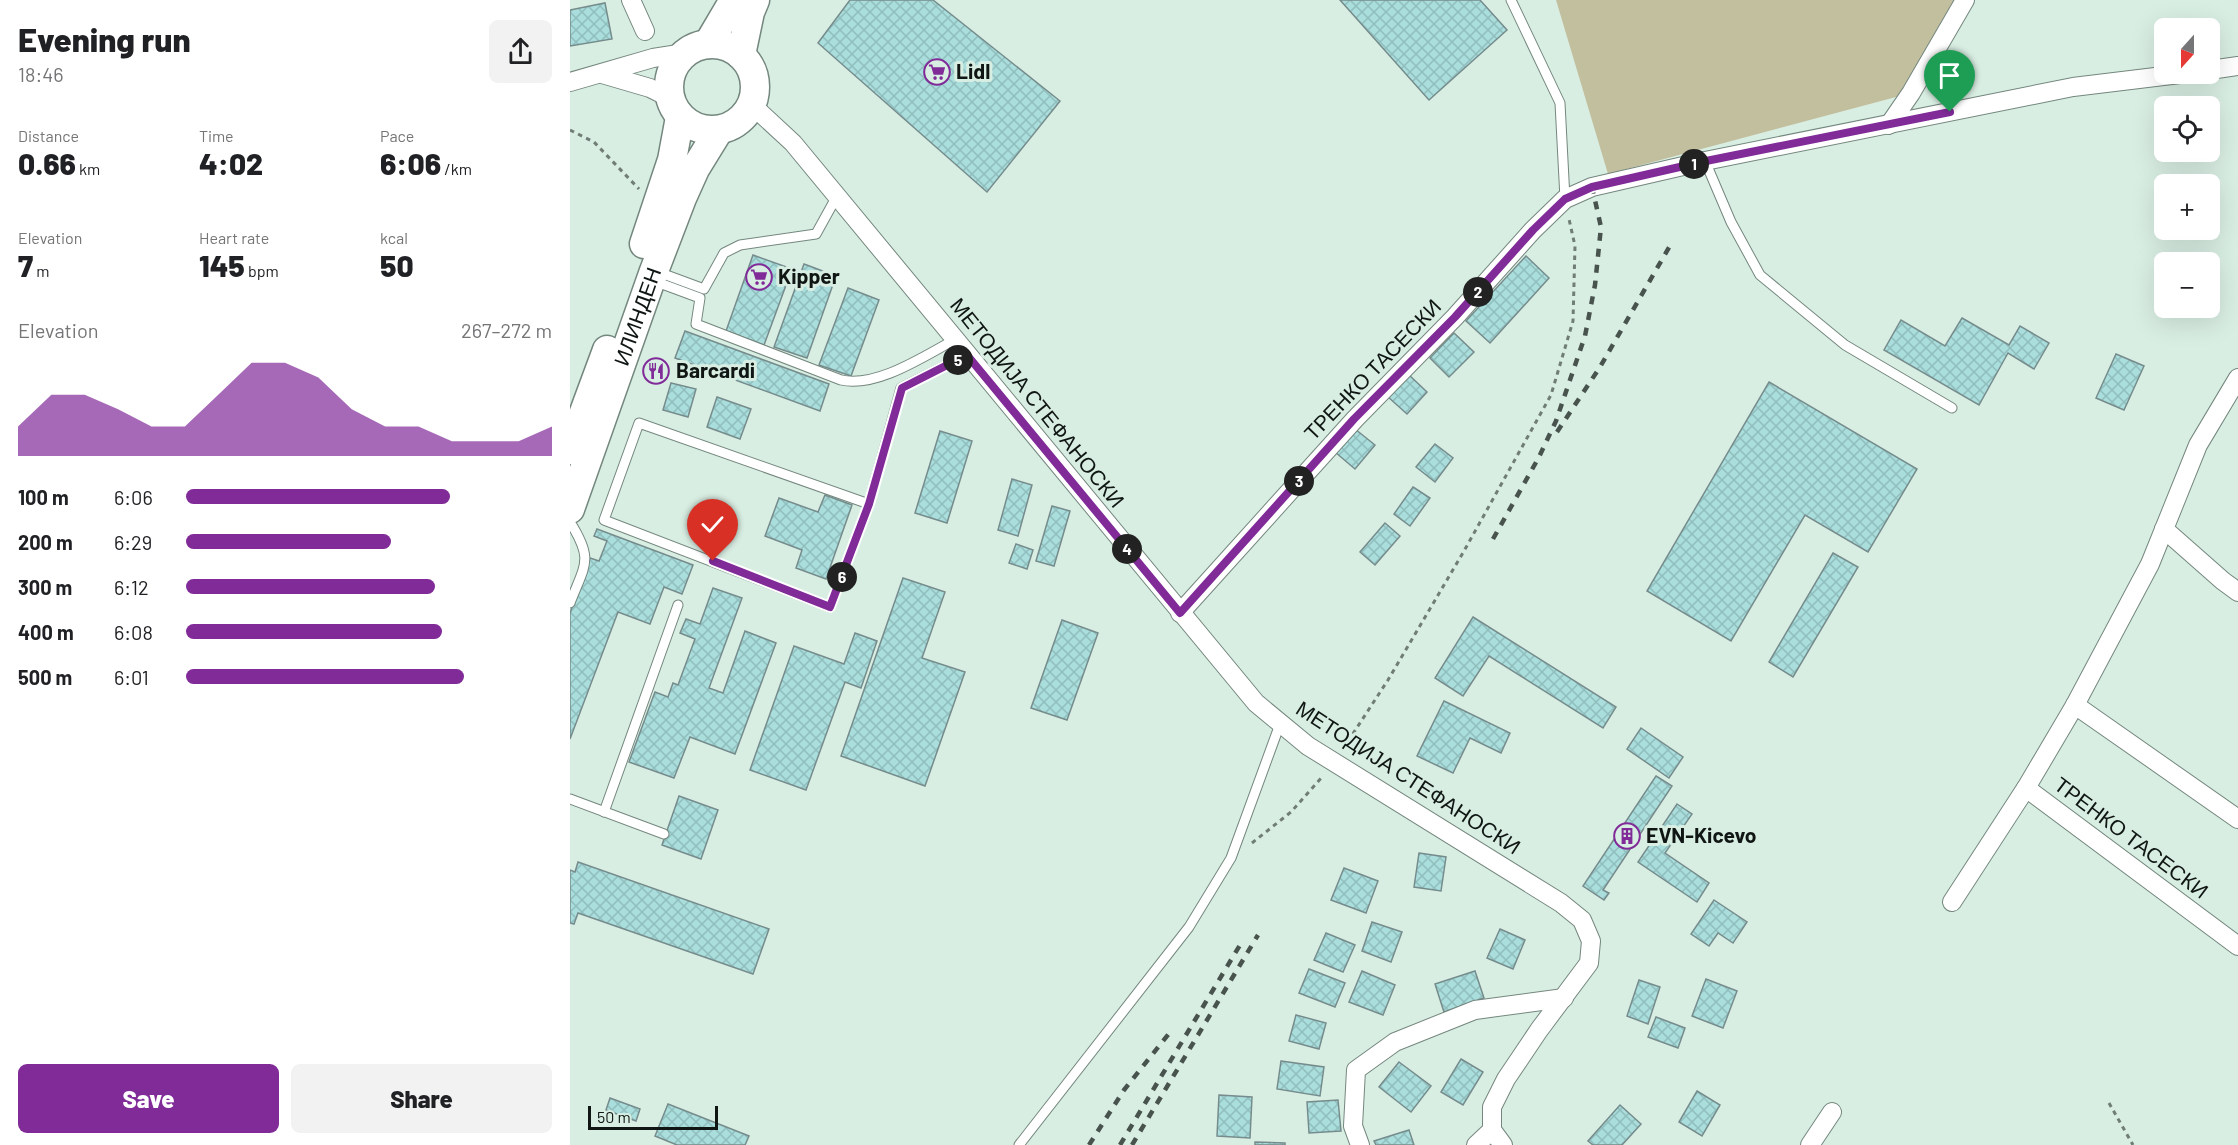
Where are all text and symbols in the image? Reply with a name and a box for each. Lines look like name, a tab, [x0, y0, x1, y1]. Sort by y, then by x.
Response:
north arrow	[2154, 18, 2220, 84]
map controls	[2154, 18, 2220, 318]
text: Evening run	[18, 19, 191, 59]
button: share	[489, 20, 552, 83]
pin	[1924, 50, 1975, 112]
supermarket icon: Lidl	[922, 57, 952, 87]
place label: Lidl	[956, 58, 990, 83]
icon: arrive	[1933, 59, 1966, 92]
text: 18:46	[18, 62, 64, 86]
button: locate	[2154, 96, 2220, 162]
text: Distance	[18, 126, 79, 145]
text: Time	[199, 126, 234, 145]
text: Pace	[380, 126, 414, 145]
text: 0.66	[18, 145, 76, 181]
text: 4:02	[199, 145, 263, 181]
text: 6:06	[380, 145, 441, 181]
pin: 1	[1679, 149, 1709, 179]
text: 1	[1691, 154, 1697, 173]
text: km	[76, 159, 100, 178]
text: /km	[441, 159, 472, 178]
button: +	[2154, 174, 2220, 240]
text: Elevation	[18, 228, 82, 247]
text: Heart rate	[199, 228, 269, 247]
text: kcal	[380, 228, 408, 247]
text: 7	[18, 247, 33, 283]
text: 145	[199, 247, 245, 283]
text: 50	[380, 247, 414, 283]
button: −	[2154, 252, 2220, 318]
text: m	[33, 261, 50, 280]
text: bpm	[245, 261, 279, 280]
supermarket icon: Kipper	[744, 262, 774, 292]
place label: Kipper	[778, 263, 840, 288]
street label: ИЛИНДЕН	[608, 264, 665, 369]
pin: 2	[1463, 277, 1493, 307]
text: 2	[1474, 282, 1482, 301]
street label: МЕТОДИЈА СТЕФАНОСКИ	[946, 292, 1130, 512]
street label: ТРЕНКО ТАСЕСКИ	[1298, 293, 1445, 445]
text: Elevation	[18, 318, 99, 342]
text: 267–272 m	[461, 318, 552, 342]
pin: 5	[943, 345, 973, 375]
text: 5	[954, 350, 962, 369]
restaurant icon: Barcardi	[641, 356, 671, 386]
place label: Barcardi	[676, 357, 755, 382]
pin: 3	[1284, 466, 1314, 496]
text: 3	[1295, 471, 1303, 490]
text: 100 m	[18, 485, 69, 509]
text: 6:06	[114, 485, 153, 509]
pin	[687, 499, 738, 561]
icon: check	[696, 508, 729, 541]
text: 200 m	[18, 530, 73, 554]
text: 6:29	[114, 530, 152, 554]
pin: 4	[1112, 534, 1142, 564]
text: 4	[1122, 539, 1132, 558]
pin: 6	[827, 562, 857, 592]
text: 6	[838, 567, 846, 586]
text: 300 m	[18, 575, 72, 599]
text: 6:12	[114, 575, 149, 599]
text: 400 m	[18, 620, 74, 644]
text: 6:08	[114, 620, 153, 644]
text: 500 m	[18, 665, 72, 689]
text: 6:01	[114, 665, 149, 689]
street label: МЕТОДИЈА СТЕФАНОСКИ	[1292, 695, 1526, 859]
street label: ТРЕНКО ТАСЕСКИ	[2050, 771, 2214, 903]
building icon: EVN-Kicevo	[1612, 821, 1642, 851]
place label: EVN-Kicevo	[1646, 822, 1756, 847]
button: Save	[18, 1064, 279, 1133]
button: Share	[291, 1064, 552, 1133]
scale bar	[588, 1103, 718, 1130]
text: 50 m	[597, 1107, 631, 1126]

